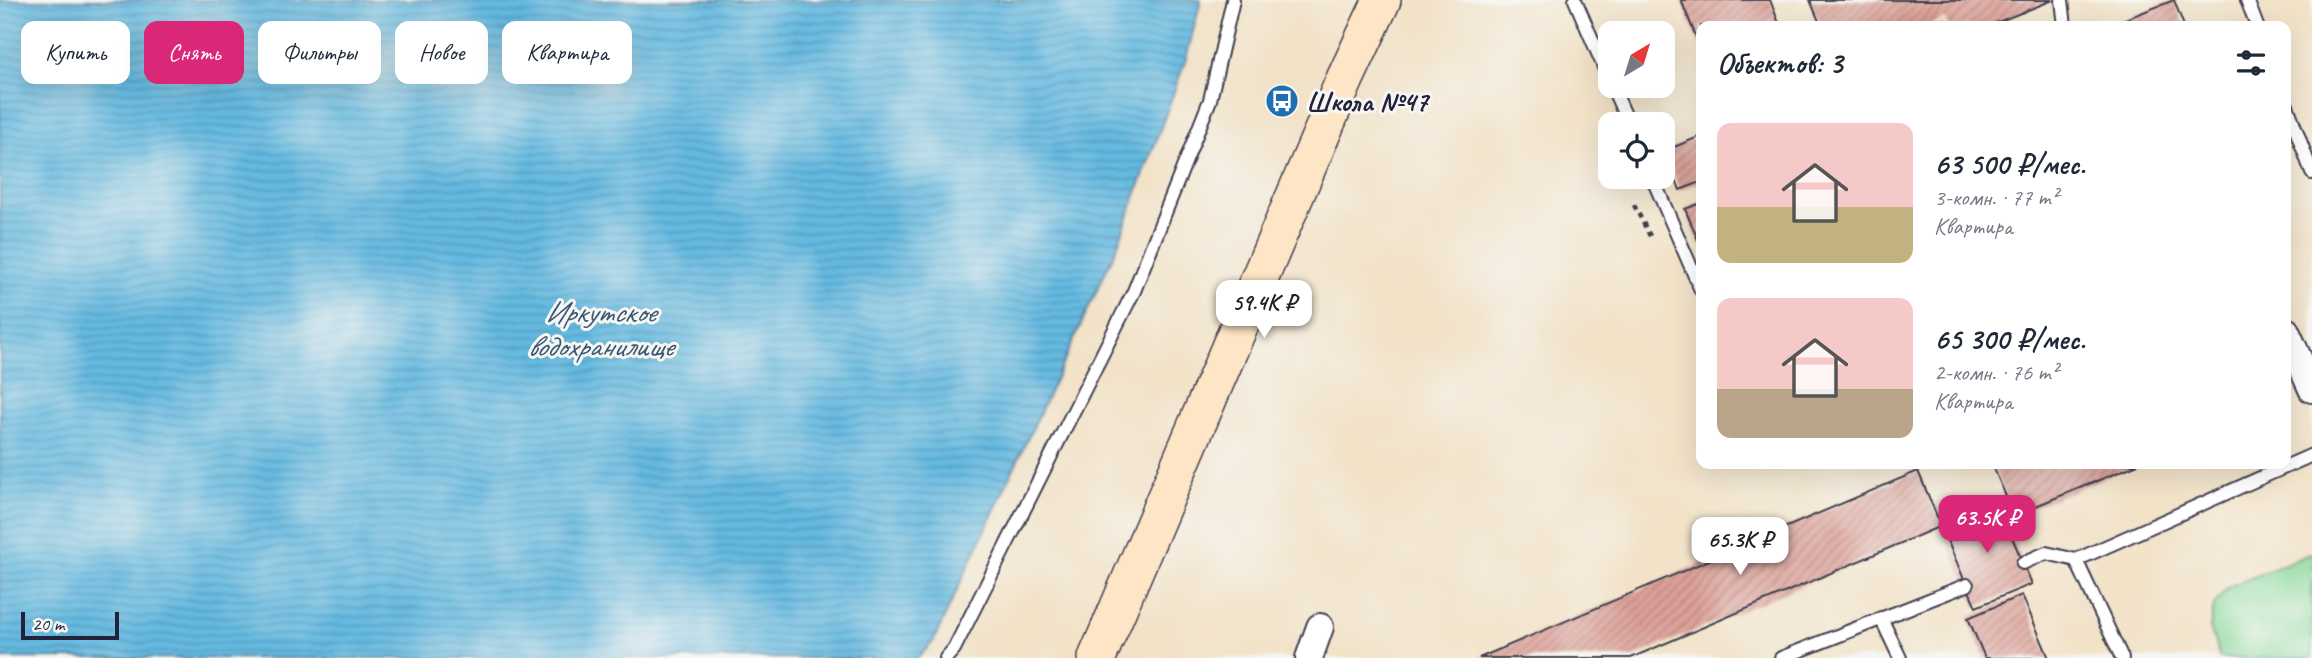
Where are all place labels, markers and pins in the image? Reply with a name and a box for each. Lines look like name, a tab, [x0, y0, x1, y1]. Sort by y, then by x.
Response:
bus stop icon: Школа №47	[1263, 82, 1301, 120]
place label: Школа №47	[1306, 84, 1430, 119]
pin: 59.4K ₽	[1199, 280, 1329, 340]
pin: 63.5K ₽	[1922, 496, 2052, 555]
pin: 65.3K ₽	[1675, 518, 1805, 577]

